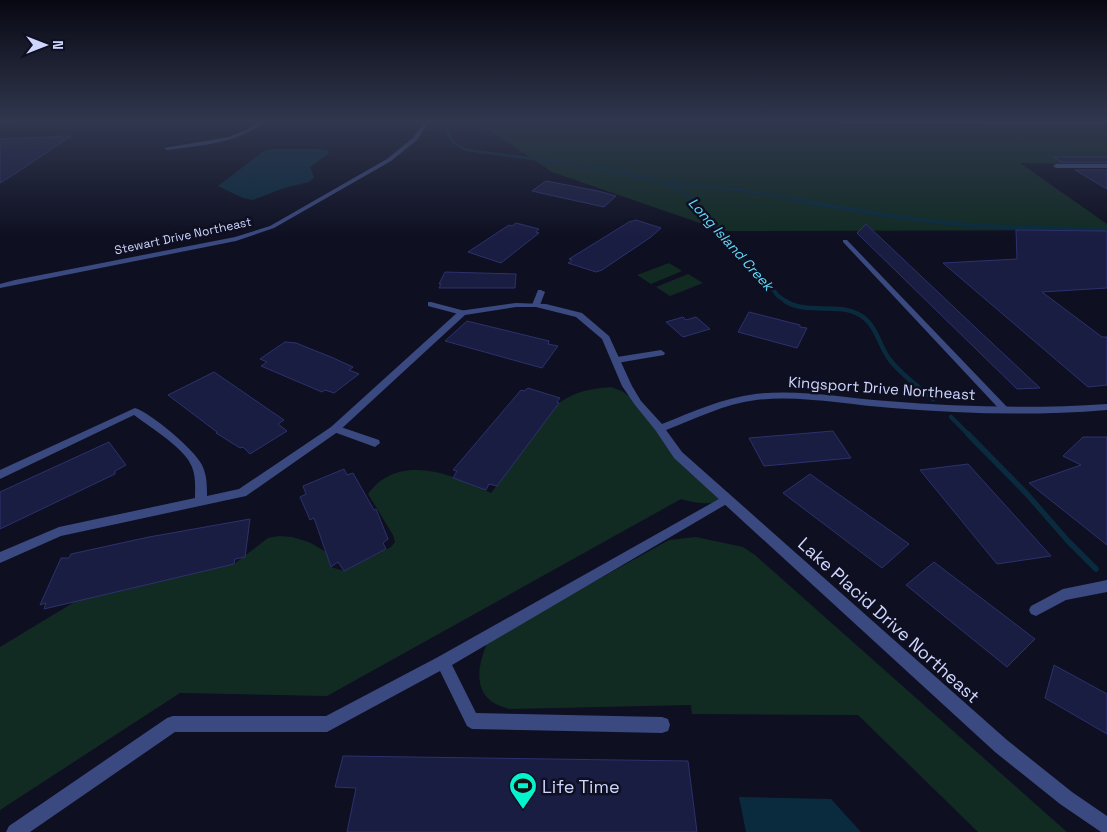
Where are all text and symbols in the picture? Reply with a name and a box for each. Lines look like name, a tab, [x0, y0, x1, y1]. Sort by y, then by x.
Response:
north arrow	[20, 20, 70, 70]
text: N	[49, 40, 67, 50]
water label: Long Island Creek	[684, 194, 778, 295]
street label: Stewart Drive Northeast	[113, 214, 253, 258]
street label: Kingsport Drive Northeast	[788, 372, 976, 404]
street label: Lake Placid Drive Northeast	[793, 532, 985, 708]
sports icon: Life Time	[508, 771, 538, 810]
place label: Life Time	[542, 775, 620, 798]

